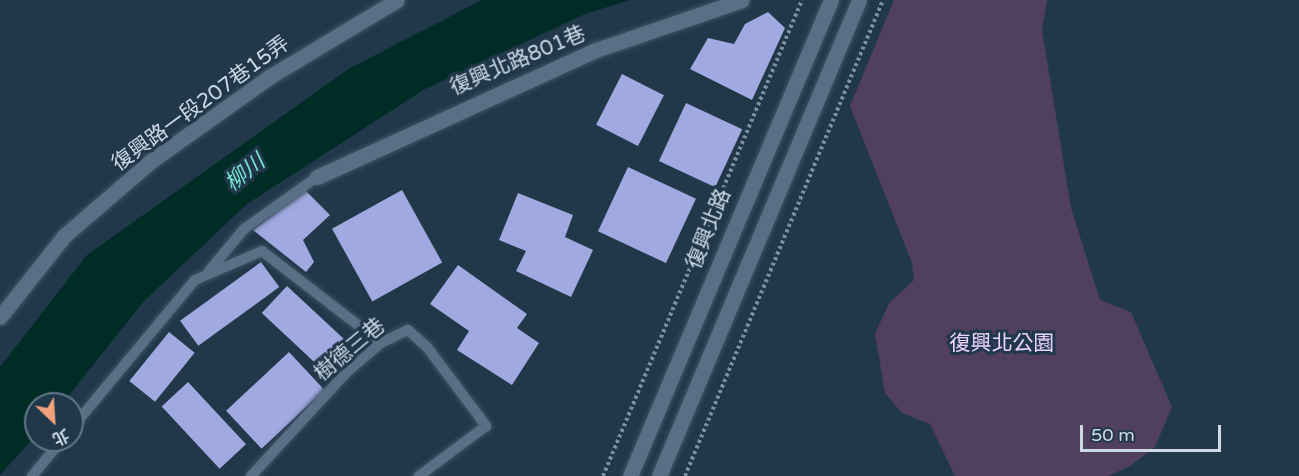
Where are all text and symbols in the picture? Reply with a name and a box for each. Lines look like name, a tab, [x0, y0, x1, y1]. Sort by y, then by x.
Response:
street label: 復興北路801巷	[447, 21, 589, 101]
street label: 復興路一段207巷15弄	[107, 31, 295, 177]
water label: 柳川	[220, 149, 270, 197]
street label: 復興北路	[682, 185, 736, 273]
street label: 樹德三巷	[310, 313, 390, 387]
park label: 復興北公園	[950, 331, 1054, 357]
north arrow	[24, 392, 84, 452]
scale bar	[1083, 413, 1224, 451]
text: 北	[49, 424, 72, 449]
text: 50 m	[1091, 424, 1135, 446]

